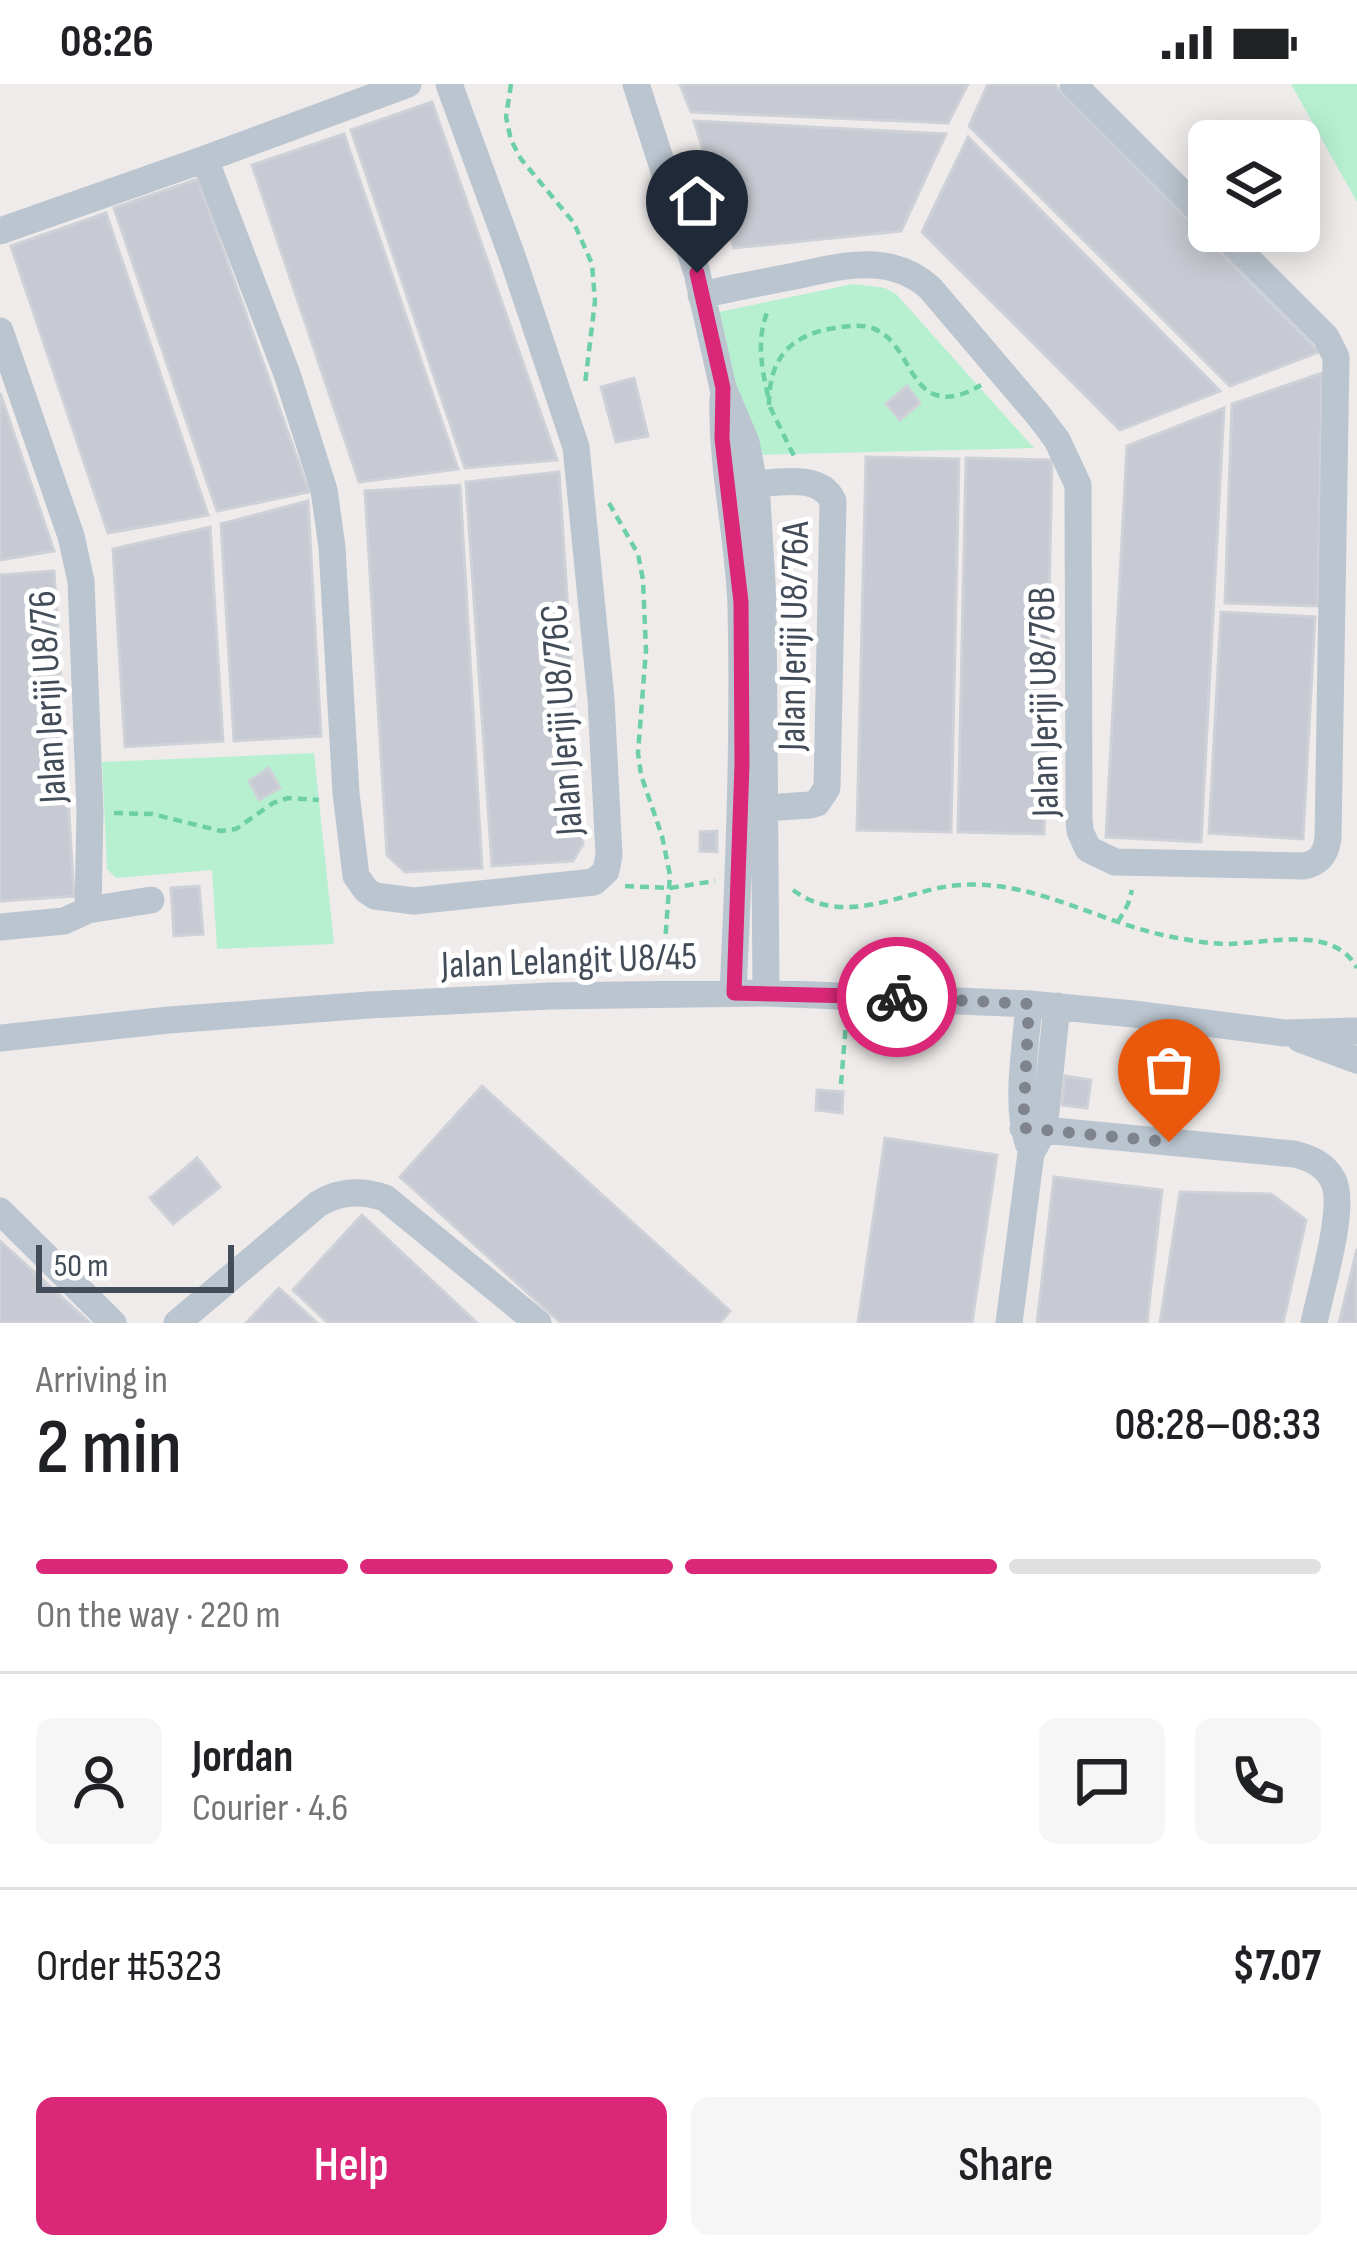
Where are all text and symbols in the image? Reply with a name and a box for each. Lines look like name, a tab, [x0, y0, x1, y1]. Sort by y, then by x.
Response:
text: 08:26	[60, 15, 154, 70]
map controls	[1188, 120, 1320, 252]
button: layers	[1188, 120, 1320, 252]
pin	[646, 150, 748, 273]
icon: home	[664, 168, 730, 234]
street label: Jalan Jeriji U8/76A	[769, 521, 820, 752]
street label: Jalan Jeriji U8/76B	[1019, 587, 1070, 818]
street label: Jalan Jeriji U8/76	[19, 589, 78, 805]
street label: Jalan Jeriji U8/76C	[531, 603, 594, 838]
street label: Jalan Lelangit U8/45	[439, 934, 698, 989]
courier	[837, 937, 957, 1057]
icon: bike	[864, 964, 930, 1030]
pin	[1118, 1019, 1220, 1142]
icon: bag	[1136, 1037, 1202, 1103]
scale bar	[36, 1239, 234, 1292]
text: 50 m	[54, 1246, 108, 1286]
text: Arriving in	[36, 1357, 168, 1404]
text: 08:28–08:33	[1114, 1398, 1321, 1453]
text: 2 min	[36, 1402, 182, 1495]
text: On the way · 220 m	[36, 1592, 281, 1639]
button: person	[36, 1718, 162, 1844]
button: chat	[1039, 1718, 1165, 1844]
button: phone	[1195, 1718, 1321, 1844]
text: Jordan	[192, 1730, 293, 1785]
text: Courier · 4.6	[192, 1785, 348, 1832]
text: Order #5323	[36, 1939, 222, 1994]
text: $7.07	[1232, 1939, 1321, 1994]
button: Help	[36, 2097, 667, 2235]
button: Share	[691, 2097, 1321, 2235]

